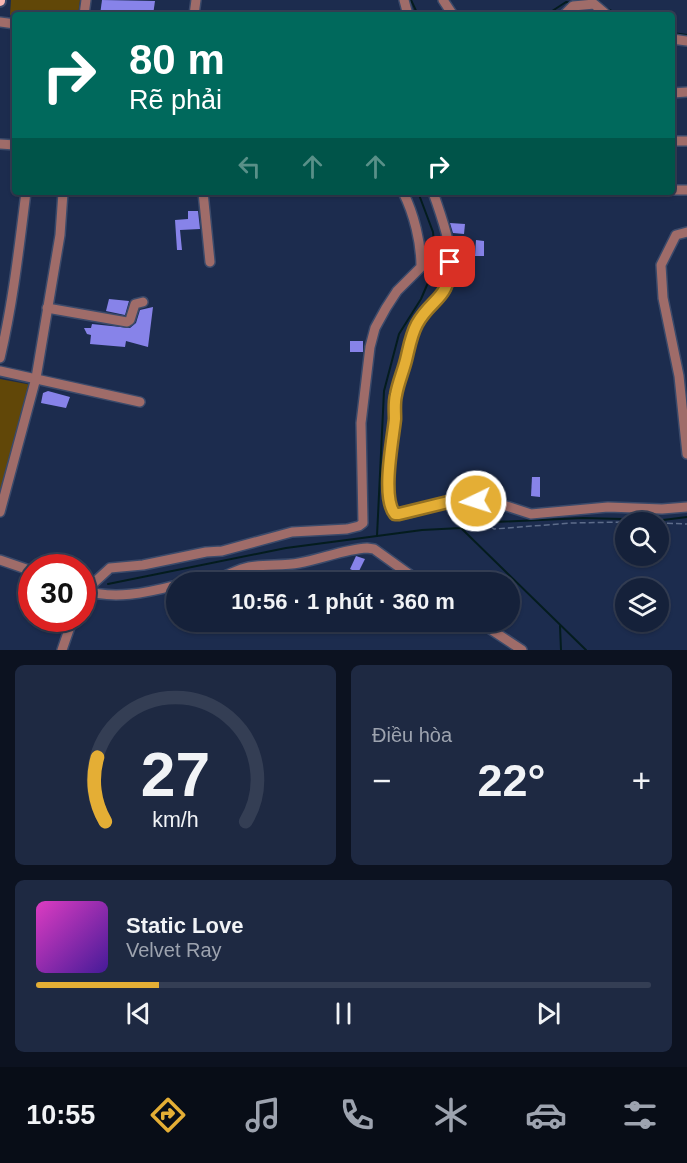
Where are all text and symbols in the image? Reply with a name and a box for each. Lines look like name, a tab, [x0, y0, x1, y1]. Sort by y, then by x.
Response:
icon: right	[30, 36, 108, 114]
text: 80 m	[129, 36, 225, 83]
text: Rẽ phải	[129, 85, 222, 115]
icon: left	[233, 150, 266, 183]
icon: ahead	[296, 150, 329, 183]
icon: ahead	[359, 150, 392, 183]
icon: right	[422, 150, 455, 183]
pin	[424, 236, 475, 287]
icon: arrive	[433, 245, 466, 278]
position arrow	[444, 469, 508, 533]
map controls	[615, 512, 669, 632]
button: search	[615, 512, 669, 566]
speed limit sign: 30	[18, 554, 96, 632]
button: layers	[615, 578, 669, 632]
text: 10:56 · 1 phút · 360 m	[231, 589, 455, 614]
text: Điều hòa	[372, 724, 452, 746]
text: 27	[141, 740, 210, 809]
text: 22°	[477, 755, 546, 806]
text: −	[372, 762, 391, 799]
text: +	[632, 762, 651, 799]
text: km/h	[152, 808, 199, 832]
text: Static Love	[126, 913, 243, 938]
text: Velvet Ray	[126, 939, 222, 961]
icon: previous	[122, 997, 155, 1030]
icon: pause	[327, 997, 360, 1030]
icon: next	[532, 997, 565, 1030]
icon: directions	[147, 1094, 189, 1136]
icon: music	[242, 1094, 284, 1136]
icon: phone	[336, 1094, 378, 1136]
icon: climate	[430, 1094, 472, 1136]
icon: car	[525, 1094, 567, 1136]
icon: filters	[619, 1094, 661, 1136]
text: 10:55	[26, 1100, 95, 1130]

